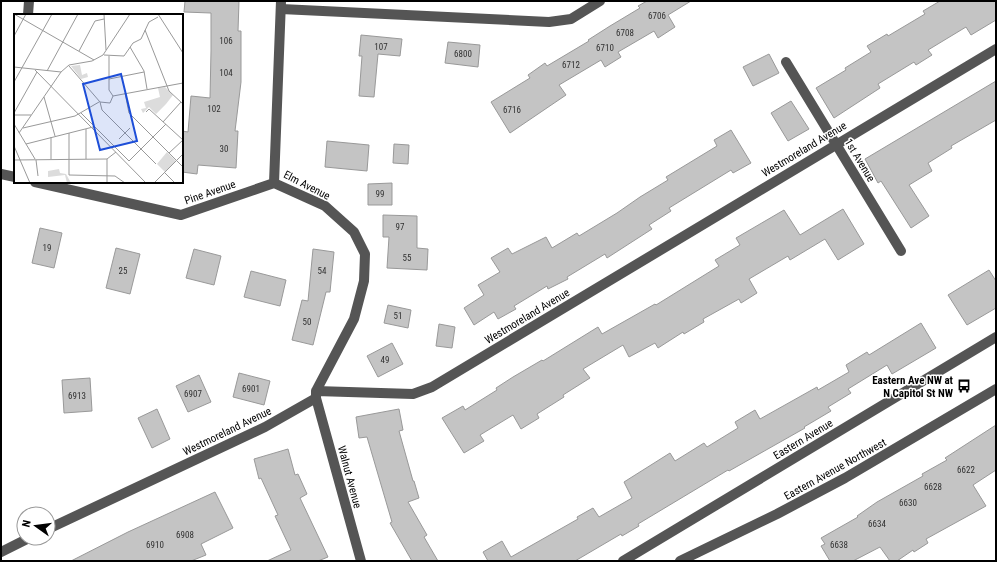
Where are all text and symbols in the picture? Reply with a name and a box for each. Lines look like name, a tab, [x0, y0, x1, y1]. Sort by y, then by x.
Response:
house number: 6706	[648, 11, 666, 21]
inset map	[14, 14, 183, 183]
house number: 6708	[616, 28, 634, 38]
house number: 106	[219, 36, 233, 46]
house number: 107	[374, 42, 388, 52]
house number: 6710	[596, 43, 614, 53]
house number: 6800	[454, 49, 472, 59]
house number: 6712	[562, 60, 580, 70]
house number: 104	[219, 68, 233, 78]
house number: 102	[207, 104, 221, 114]
house number: 6716	[503, 105, 521, 115]
street label: Westmoreland Avenue	[759, 119, 849, 180]
street label: 1st Avenue	[842, 136, 877, 184]
house number: 30	[220, 144, 228, 154]
street label: Elm Avenue	[281, 168, 332, 203]
street label: Pine Avenue	[183, 178, 237, 207]
house number: 99	[376, 189, 384, 199]
house number: 97	[396, 222, 405, 232]
house number: 19	[43, 243, 51, 253]
house number: 55	[403, 253, 412, 263]
house number: 25	[119, 266, 128, 276]
house number: 54	[318, 266, 327, 276]
street label: Westmoreland Avenue	[482, 286, 572, 347]
house number: 51	[394, 311, 402, 321]
house number: 50	[303, 317, 311, 327]
house number: 49	[381, 355, 389, 365]
place label: Eastern Ave NW at N Capitol St NW	[872, 374, 954, 400]
bus stop icon: Eastern Ave NW at N Capitol St NW	[956, 378, 972, 394]
house number: 6901	[242, 384, 260, 394]
house number: 6907	[184, 389, 202, 399]
house number: 6913	[68, 391, 86, 401]
street label: Westmoreland Avenue	[181, 404, 273, 458]
street label: Eastern Avenue	[771, 417, 835, 462]
street label: Eastern Avenue Northwest	[782, 436, 889, 503]
street label: Walnut Avenue	[335, 444, 364, 510]
house number: 6622	[957, 465, 975, 475]
house number: 6628	[924, 482, 942, 492]
house number: 6630	[899, 498, 917, 508]
north arrow	[16, 506, 56, 546]
text: N	[20, 519, 34, 529]
house number: 6634	[868, 519, 886, 529]
house number: 6908	[176, 530, 194, 540]
house number: 6910	[146, 540, 164, 550]
house number: 6638	[830, 540, 848, 550]

